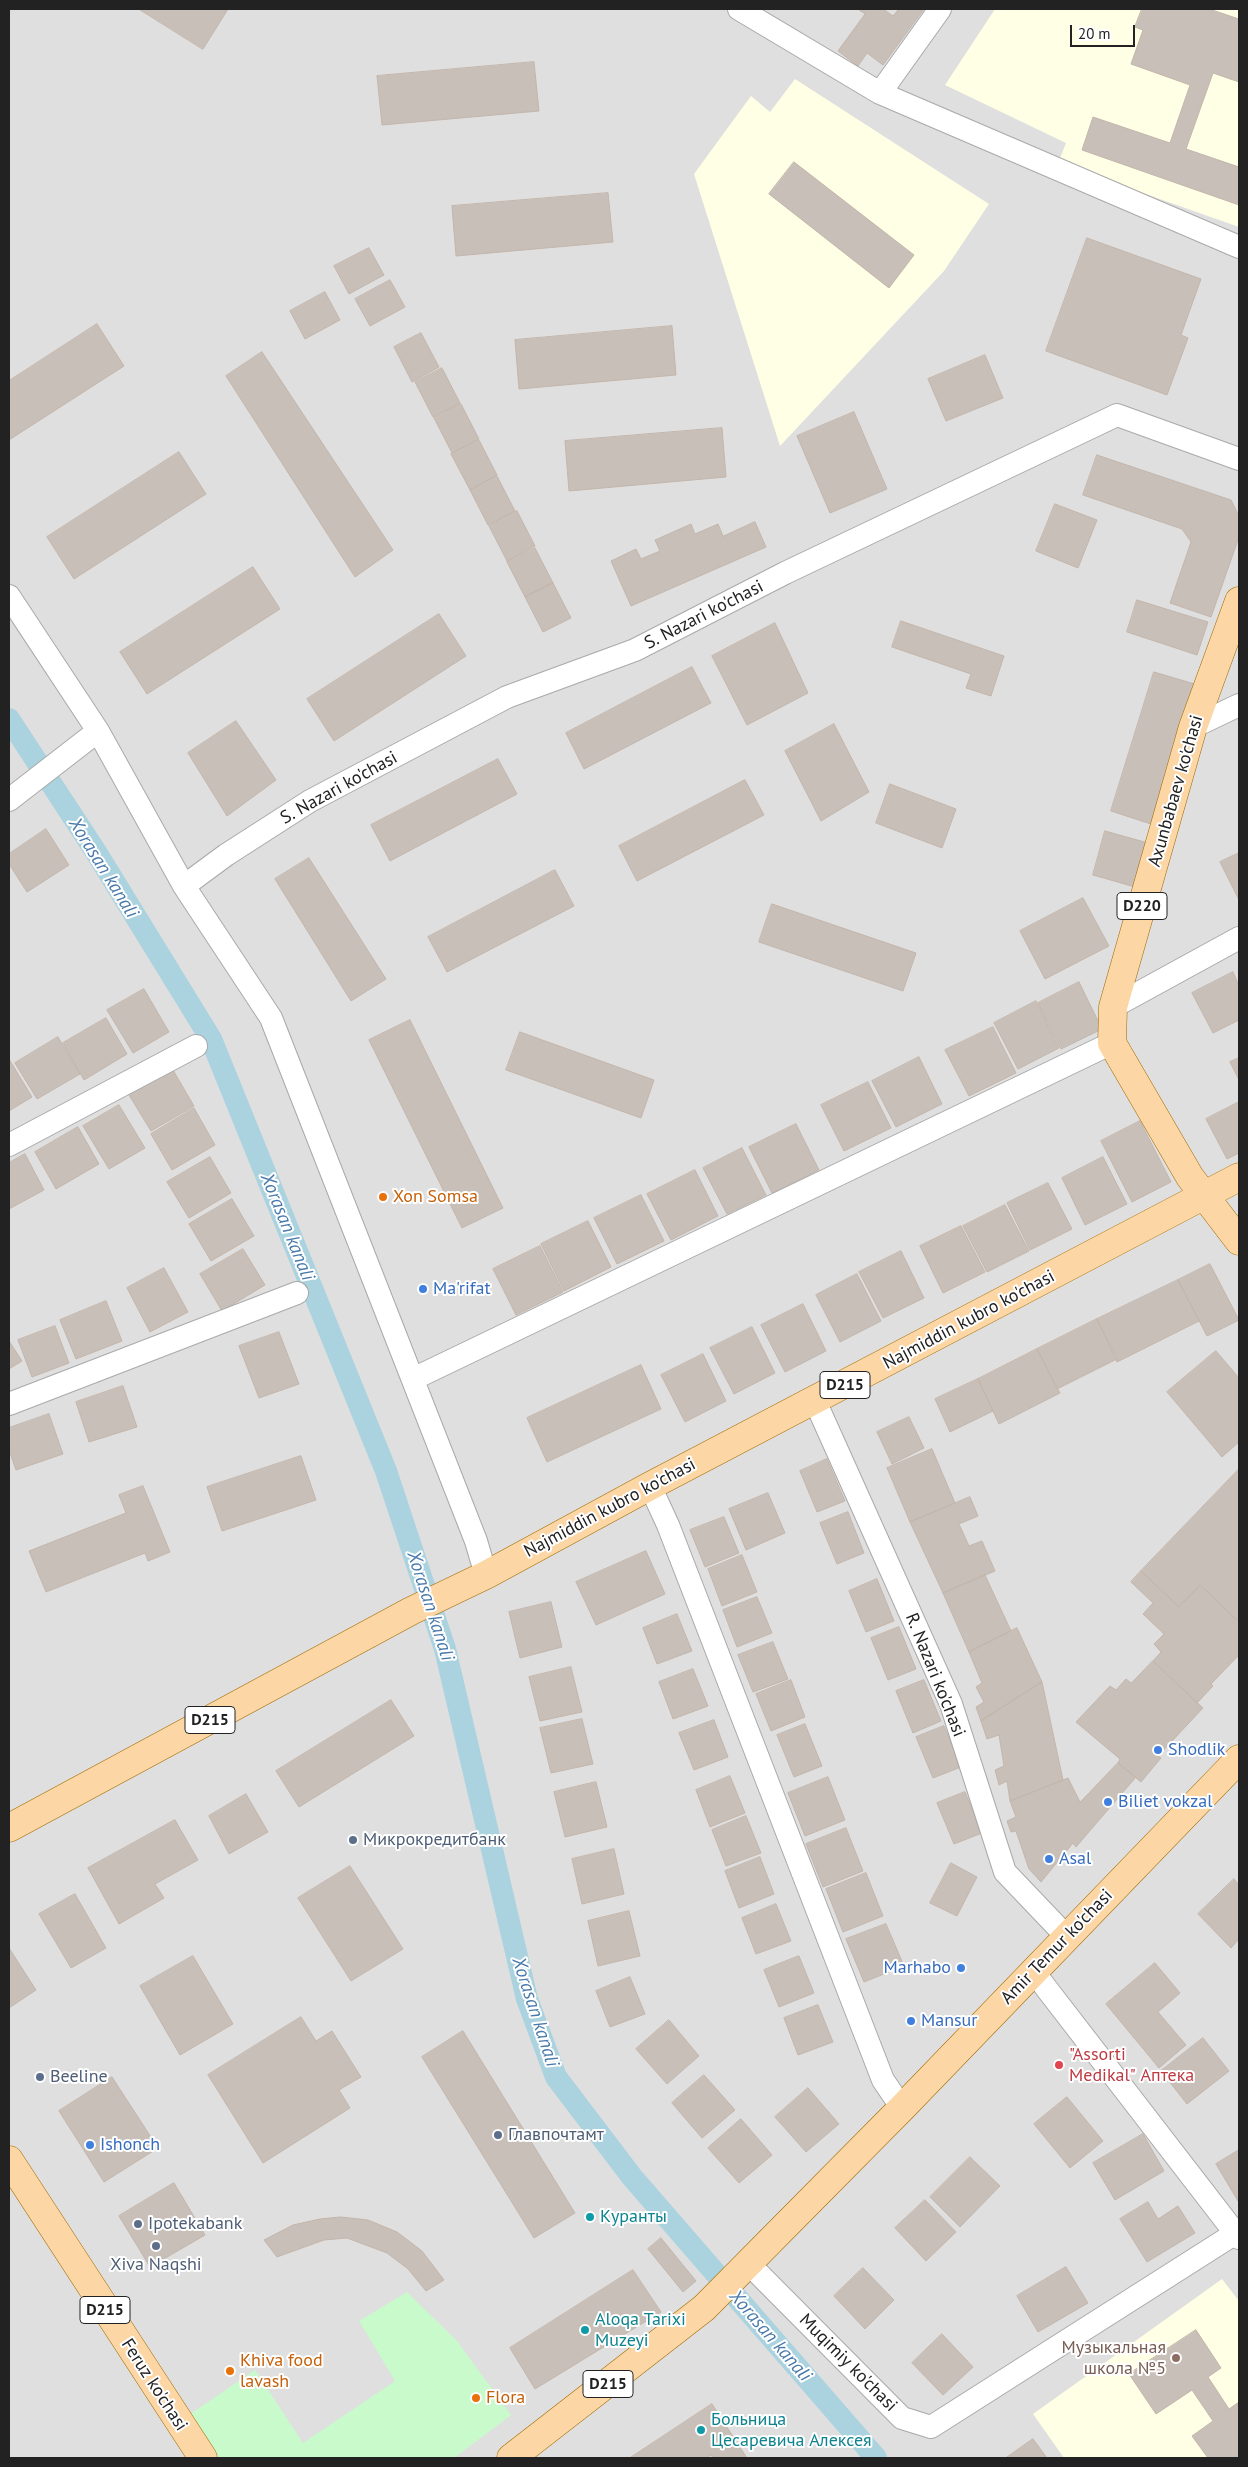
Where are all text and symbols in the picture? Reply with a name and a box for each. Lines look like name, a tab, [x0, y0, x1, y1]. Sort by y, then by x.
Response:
scale bar	[1073, 15, 1138, 47]
text: 20 m	[1078, 24, 1111, 43]
street label: S. Nazari ko'chasi	[641, 576, 767, 654]
street label: Axunbabaev ko'chasi	[1144, 713, 1208, 869]
street label: S. Nazari ko'chasi	[277, 747, 401, 829]
water label: Xorasan kanali	[63, 814, 143, 922]
road number: D220	[1117, 892, 1167, 919]
water label: Xorasan kanali	[255, 1170, 319, 1284]
place label: Xon Somsa	[393, 1186, 478, 1208]
marker: Xon Somsa	[377, 1191, 389, 1203]
street label: Najmiddin kubro ko'chasi	[879, 1266, 1059, 1374]
place label: Ma'rifat	[433, 1278, 491, 1300]
marker: Ma'rifat	[417, 1283, 429, 1295]
road number: D215	[820, 1372, 870, 1398]
street label: Najmiddin kubro ko'chasi	[520, 1454, 700, 1562]
water label: Xorasan kanali	[402, 1548, 458, 1664]
street label: R. Nazari ko'chasi	[900, 1610, 970, 1740]
road number: D215	[185, 1706, 235, 1734]
place label: Shodlik	[1168, 1739, 1225, 1761]
marker: Shodlik	[1152, 1744, 1164, 1756]
place label: Biliet vokzal	[1118, 1791, 1212, 1813]
marker: Biliet vokzal	[1102, 1796, 1114, 1808]
place label: Микрокредитбанк	[363, 1829, 506, 1851]
marker: Микрокредитбанк	[347, 1834, 359, 1846]
place label: Asal	[1059, 1848, 1091, 1870]
marker: Asal	[1043, 1853, 1055, 1865]
street label: Amir Temur ko'chasi	[997, 1885, 1117, 2009]
water label: Xorasan kanali	[507, 1954, 563, 2070]
place label: Marhabo	[884, 1957, 951, 1979]
marker: Marhabo	[955, 1962, 967, 1974]
place label: Mansur	[921, 2010, 977, 2032]
marker: Mansur	[905, 2015, 917, 2027]
place label: "Assorti Medikal" Аптека	[1069, 2044, 1194, 2086]
marker: "Assorti Medikal" Аптека	[1053, 2059, 1065, 2071]
place label: Beeline	[50, 2066, 108, 2088]
marker: Beeline	[34, 2071, 46, 2083]
place label: Главпочтамт	[508, 2124, 604, 2146]
marker: Главпочтамт	[492, 2129, 504, 2141]
place label: Ishonch	[100, 2134, 160, 2156]
marker: Ishonch	[84, 2139, 96, 2151]
place label: Куранты	[600, 2206, 667, 2228]
marker: Куранты	[584, 2211, 596, 2223]
place label: Ipotekabank	[148, 2213, 242, 2235]
marker: Ipotekabank	[132, 2218, 144, 2230]
marker: Xiva Naqshi	[150, 2240, 162, 2252]
place label: Xiva Naqshi	[110, 2254, 202, 2276]
water label: Xorasan kanali	[724, 2286, 816, 2386]
road number: D215	[80, 2296, 130, 2324]
place label: Aloqa Tarixi Muzeyi	[595, 2309, 686, 2352]
street label: Muqimiy ko'chasi	[795, 2310, 901, 2416]
marker: Aloqa Tarixi Muzeyi	[579, 2324, 591, 2336]
street label: Feruz ko'chasi	[116, 2335, 192, 2435]
place label: Музыкальная школа №5	[1061, 2337, 1166, 2380]
place label: Khiva food lavash	[240, 2350, 323, 2392]
marker: Музыкальная школа №5	[1170, 2352, 1182, 2364]
marker: Khiva food lavash	[224, 2365, 236, 2377]
road number: D215	[583, 2370, 633, 2398]
place label: Flora	[486, 2387, 525, 2409]
marker: Flora	[470, 2392, 482, 2404]
place label: Больница Цесаревича Алексея	[711, 2409, 872, 2452]
marker: Больница Цесаревича Алексея	[695, 2424, 707, 2436]

